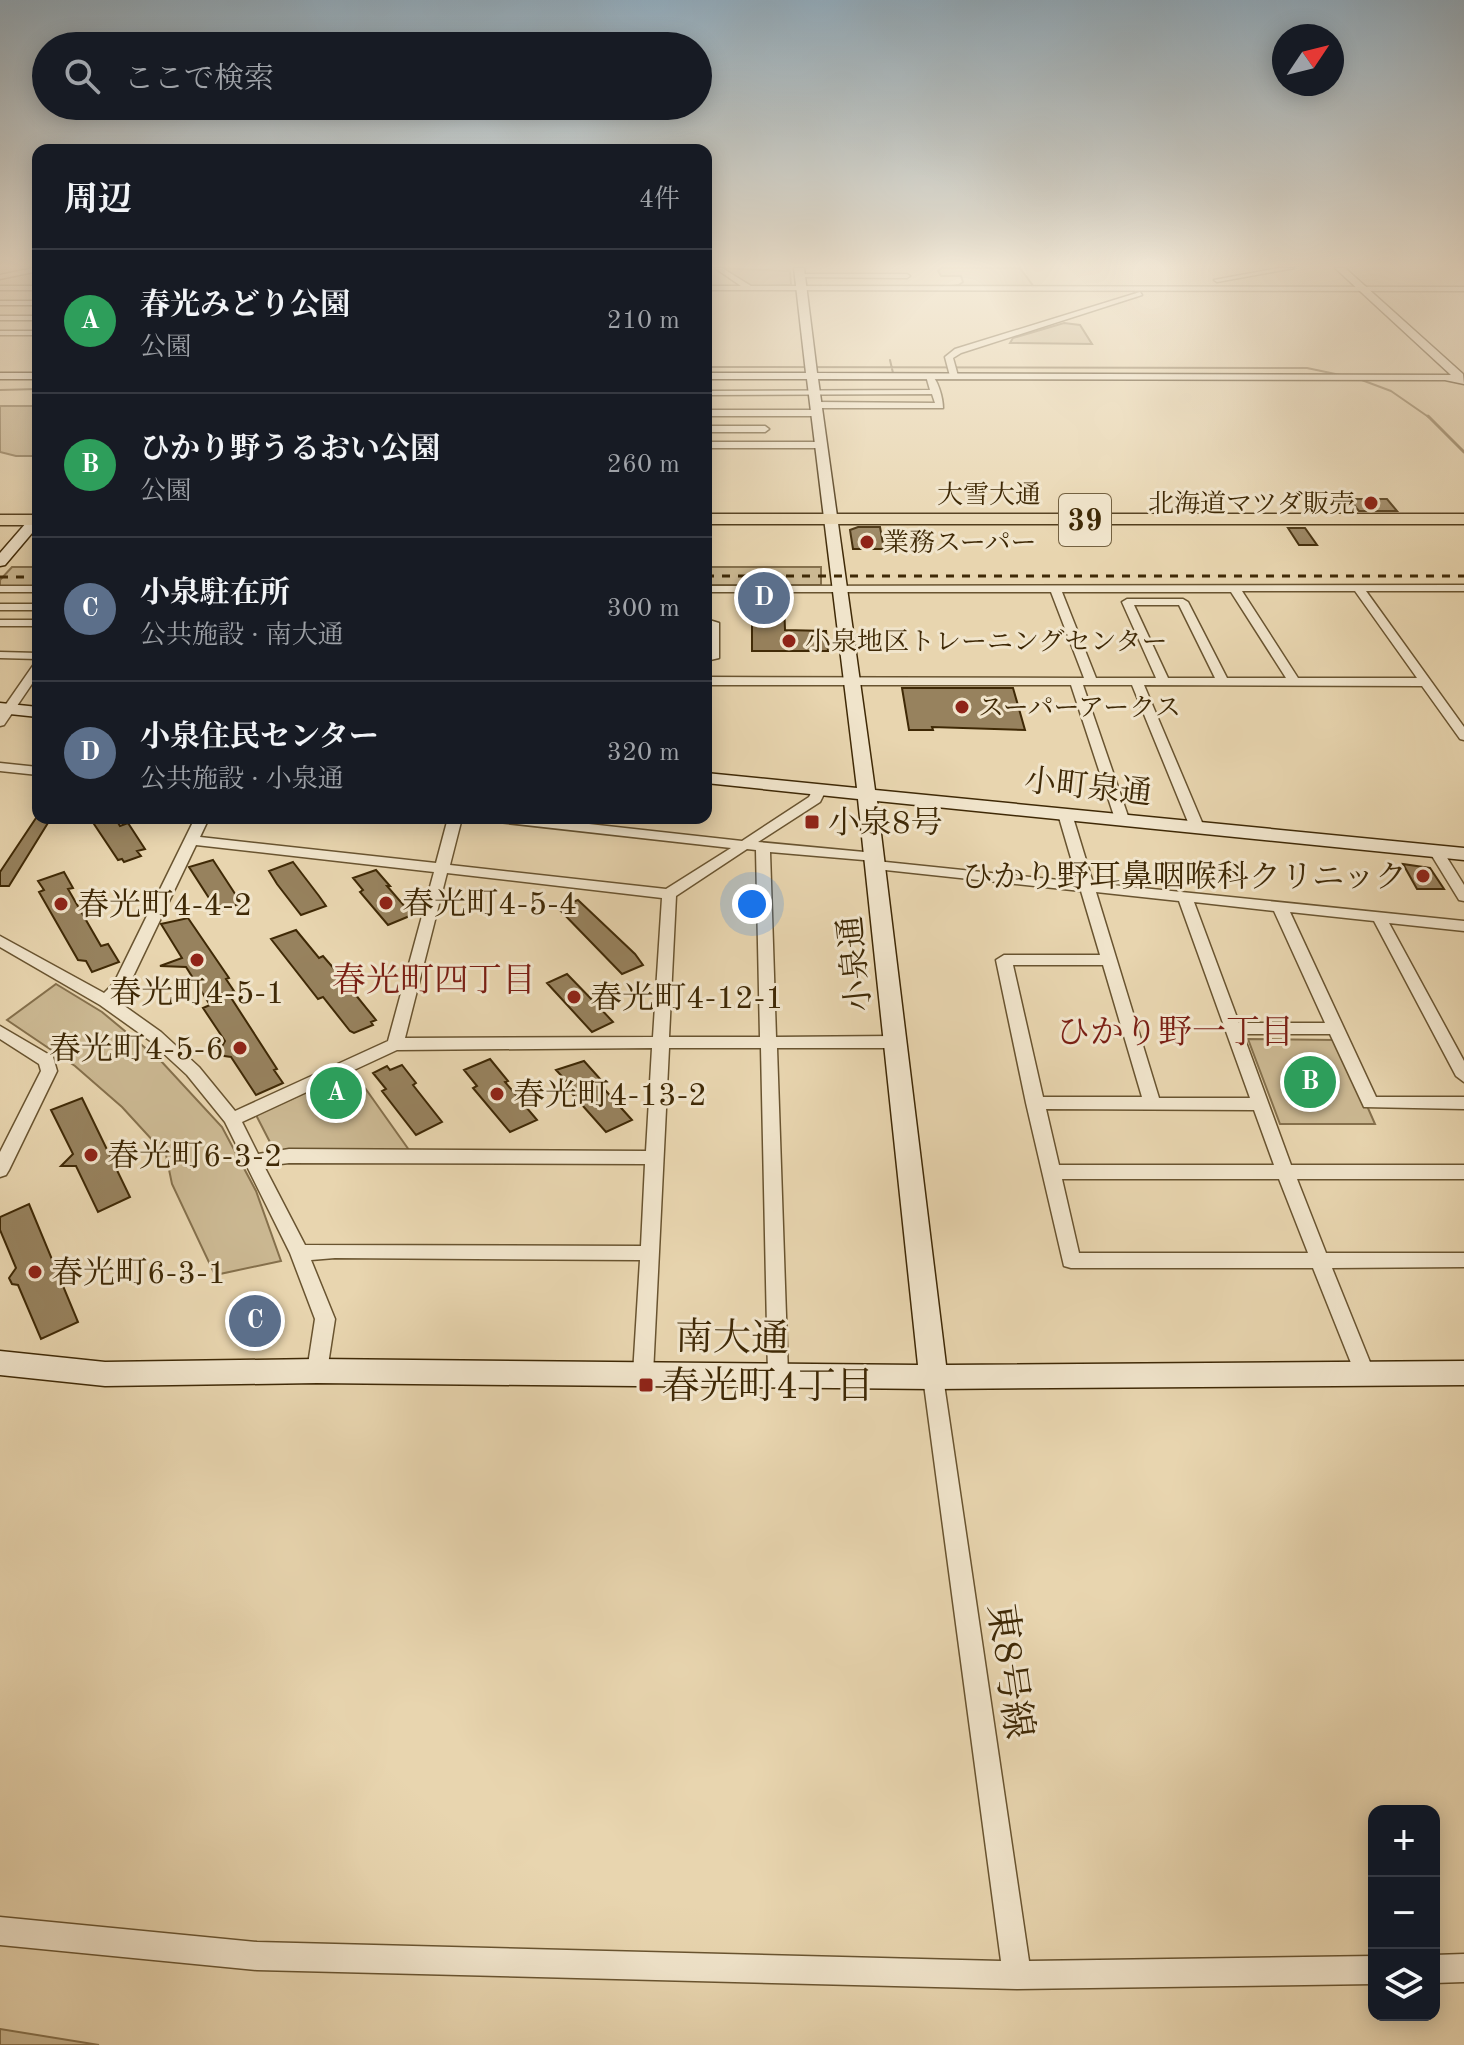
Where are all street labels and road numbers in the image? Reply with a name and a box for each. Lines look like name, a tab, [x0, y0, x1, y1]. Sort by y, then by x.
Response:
street label: 大雪大通	[937, 481, 1041, 509]
road number: 39	[1059, 494, 1111, 546]
street label: 小町泉通	[1022, 763, 1153, 812]
street label: 小泉通	[833, 914, 878, 1013]
street label: 南大通	[675, 1316, 789, 1360]
street label: 東8号線	[980, 1601, 1040, 1741]

